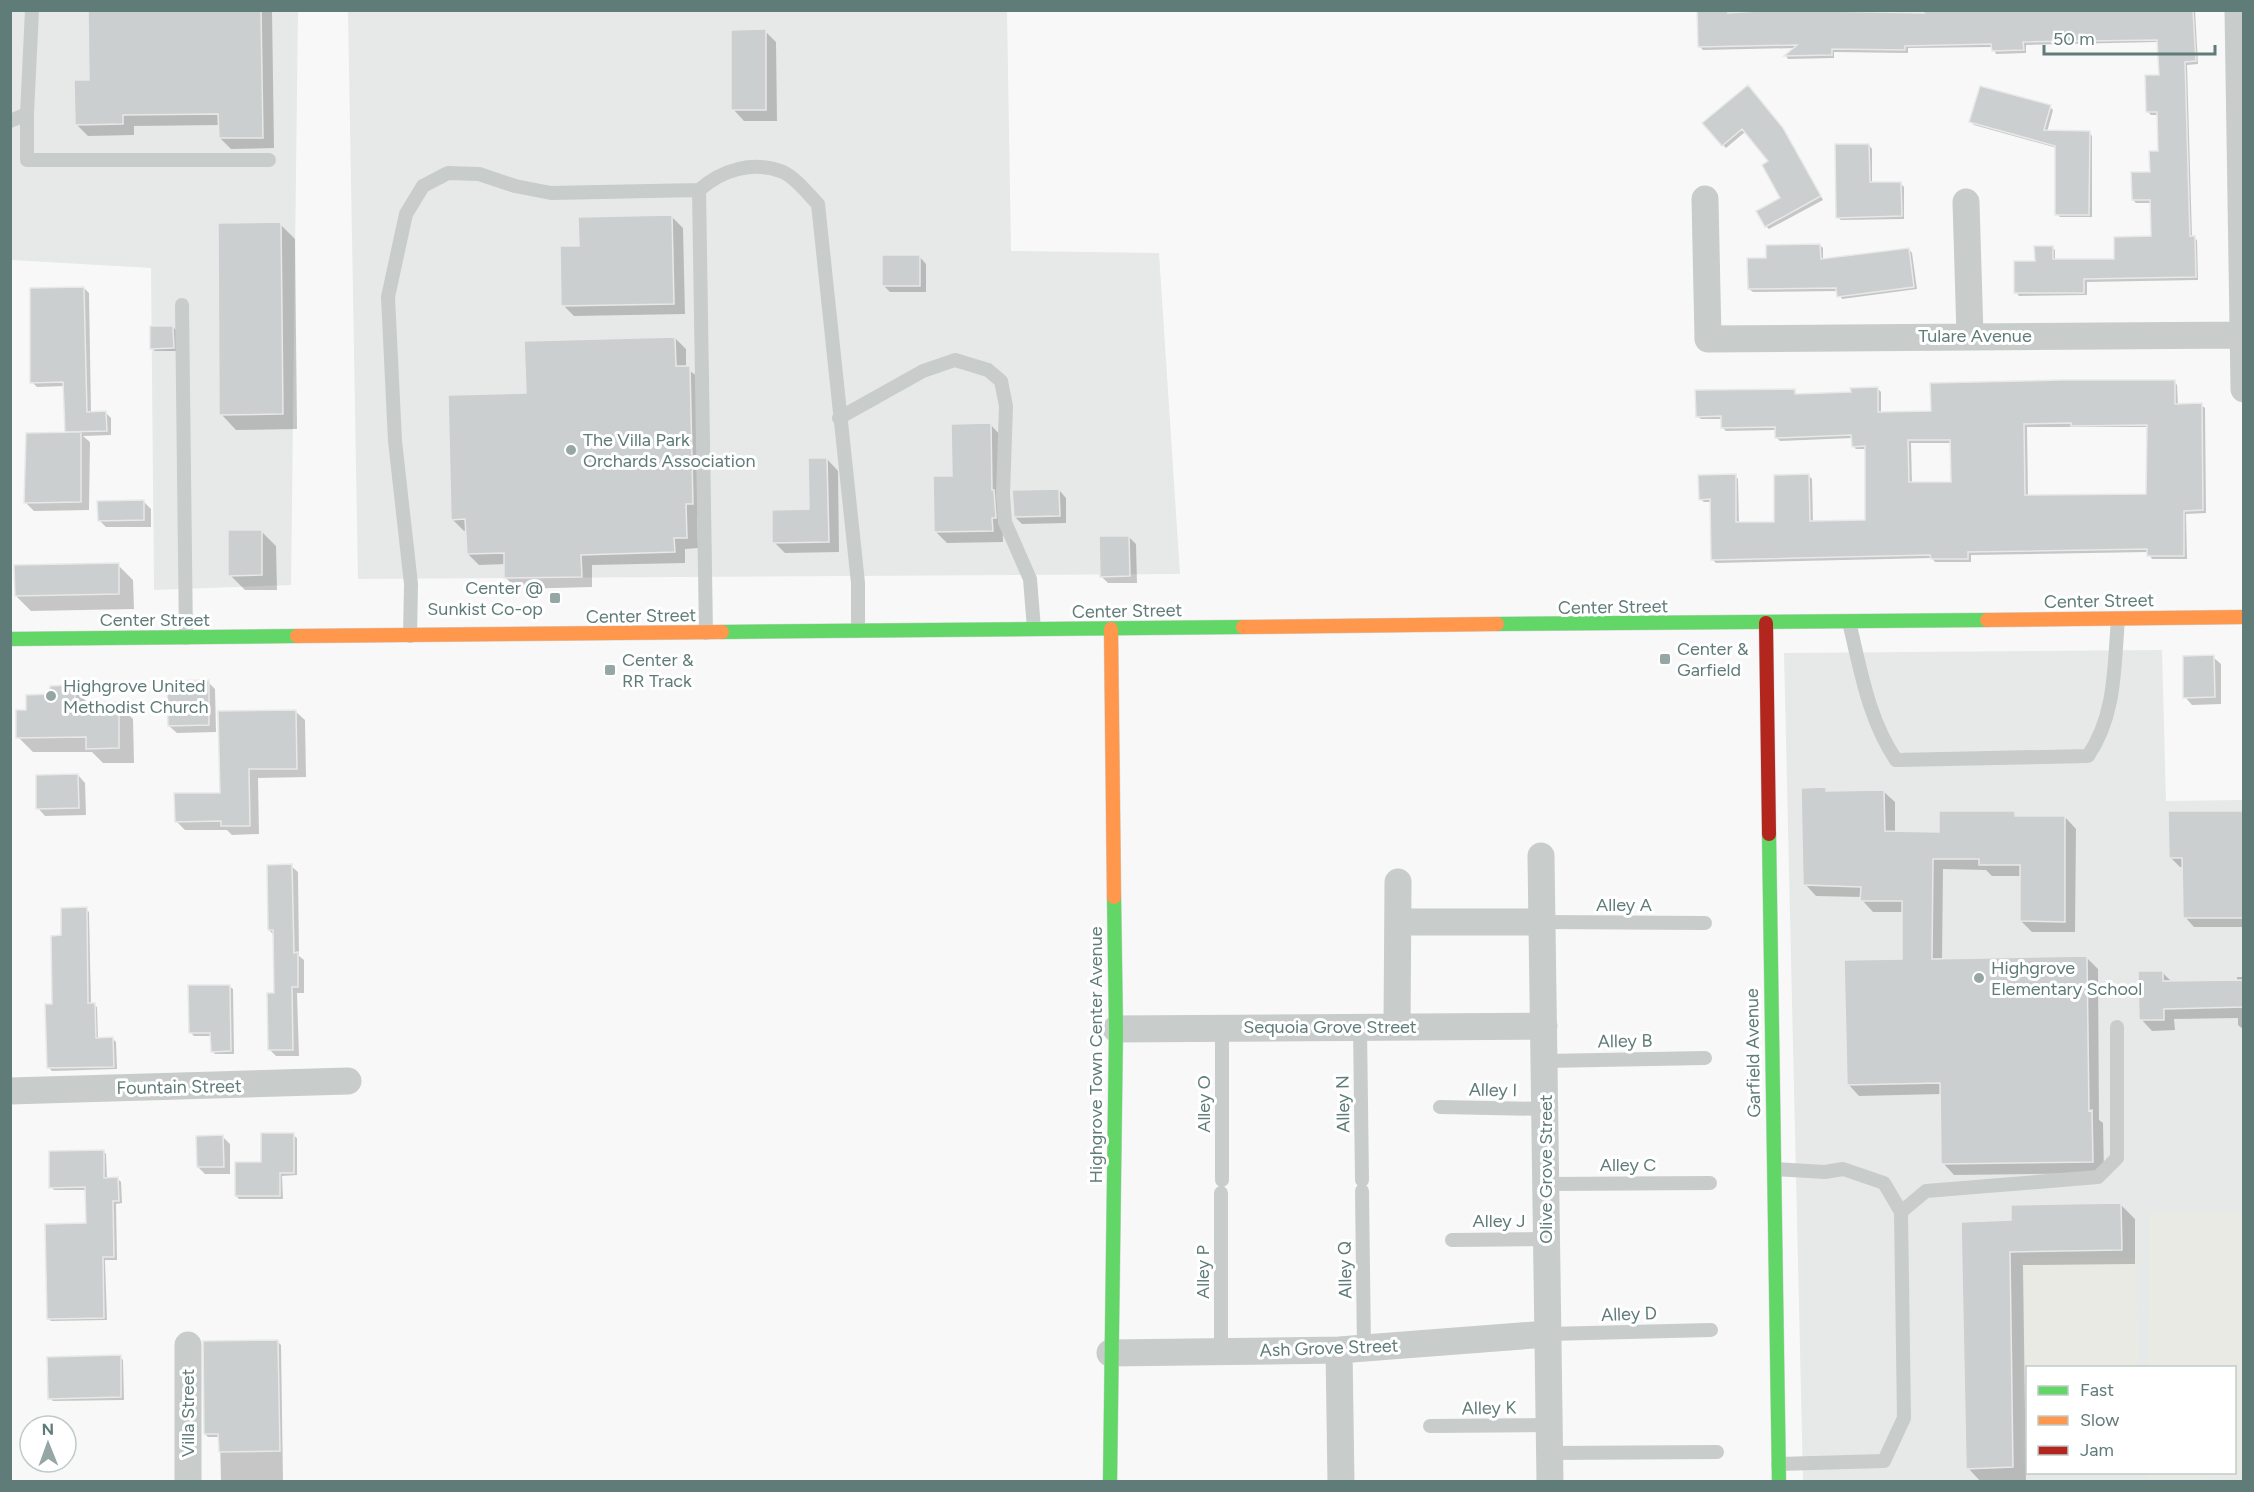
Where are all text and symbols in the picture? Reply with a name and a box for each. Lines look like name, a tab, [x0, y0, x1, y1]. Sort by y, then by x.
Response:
scale bar	[2044, 18, 2215, 56]
text: 50 m	[2053, 28, 2095, 50]
street label: Tulare Avenue	[1918, 325, 2032, 347]
place label: The Villa Park Orchards Association	[583, 429, 755, 472]
marker: The Villa Park Orchards Association	[564, 443, 578, 457]
place label: Center @ Sunkist Co-op	[427, 577, 543, 620]
street label: Center Street	[2044, 589, 2155, 613]
marker: Center @ Sunkist Co-op	[548, 591, 562, 605]
street label: Center Street	[1558, 595, 1669, 619]
street label: Center Street	[1072, 599, 1183, 623]
street label: Center Street	[586, 604, 697, 628]
street label: Center Street	[100, 609, 210, 631]
place label: Center & Garfield	[1677, 638, 1749, 681]
place label: Center & RR Track	[622, 649, 694, 692]
marker: Center & Garfield	[1658, 652, 1672, 666]
marker: Center & RR Track	[603, 663, 617, 677]
place label: Highgrove United Methodist Church	[63, 675, 209, 718]
marker: Highgrove United Methodist Church	[44, 689, 58, 703]
street label: Alley A	[1596, 894, 1652, 916]
street label: Highgrove Town Center Avenue	[1085, 926, 1107, 1184]
place label: Highgrove Elementary School	[1991, 957, 2142, 1000]
marker: Highgrove Elementary School	[1972, 971, 1986, 985]
street label: Garfield Avenue	[1741, 988, 1765, 1118]
street label: Sequoia Grove Street	[1243, 1016, 1417, 1038]
street label: Alley B	[1598, 1030, 1652, 1052]
street label: Fountain Street	[116, 1075, 242, 1099]
street label: Alley O	[1193, 1075, 1215, 1133]
street label: Alley N	[1331, 1075, 1355, 1133]
street label: Alley I	[1469, 1079, 1517, 1101]
street label: Olive Grove Street	[1535, 1094, 1557, 1244]
street label: Alley C	[1600, 1154, 1656, 1176]
street label: Alley J	[1473, 1210, 1525, 1232]
street label: Alley Q	[1333, 1241, 1357, 1299]
street label: Alley P	[1192, 1245, 1214, 1299]
street label: Alley D	[1601, 1302, 1657, 1326]
street label: Ash Grove Street	[1259, 1335, 1399, 1361]
legend	[2026, 1366, 2236, 1474]
street label: Villa Street	[177, 1369, 199, 1457]
text: Fast	[2080, 1379, 2114, 1401]
street label: Alley K	[1462, 1397, 1516, 1419]
text: Slow	[2080, 1409, 2119, 1431]
north arrow	[18, 1414, 78, 1474]
text: N	[41, 1420, 54, 1439]
text: Jam	[2080, 1439, 2114, 1461]

